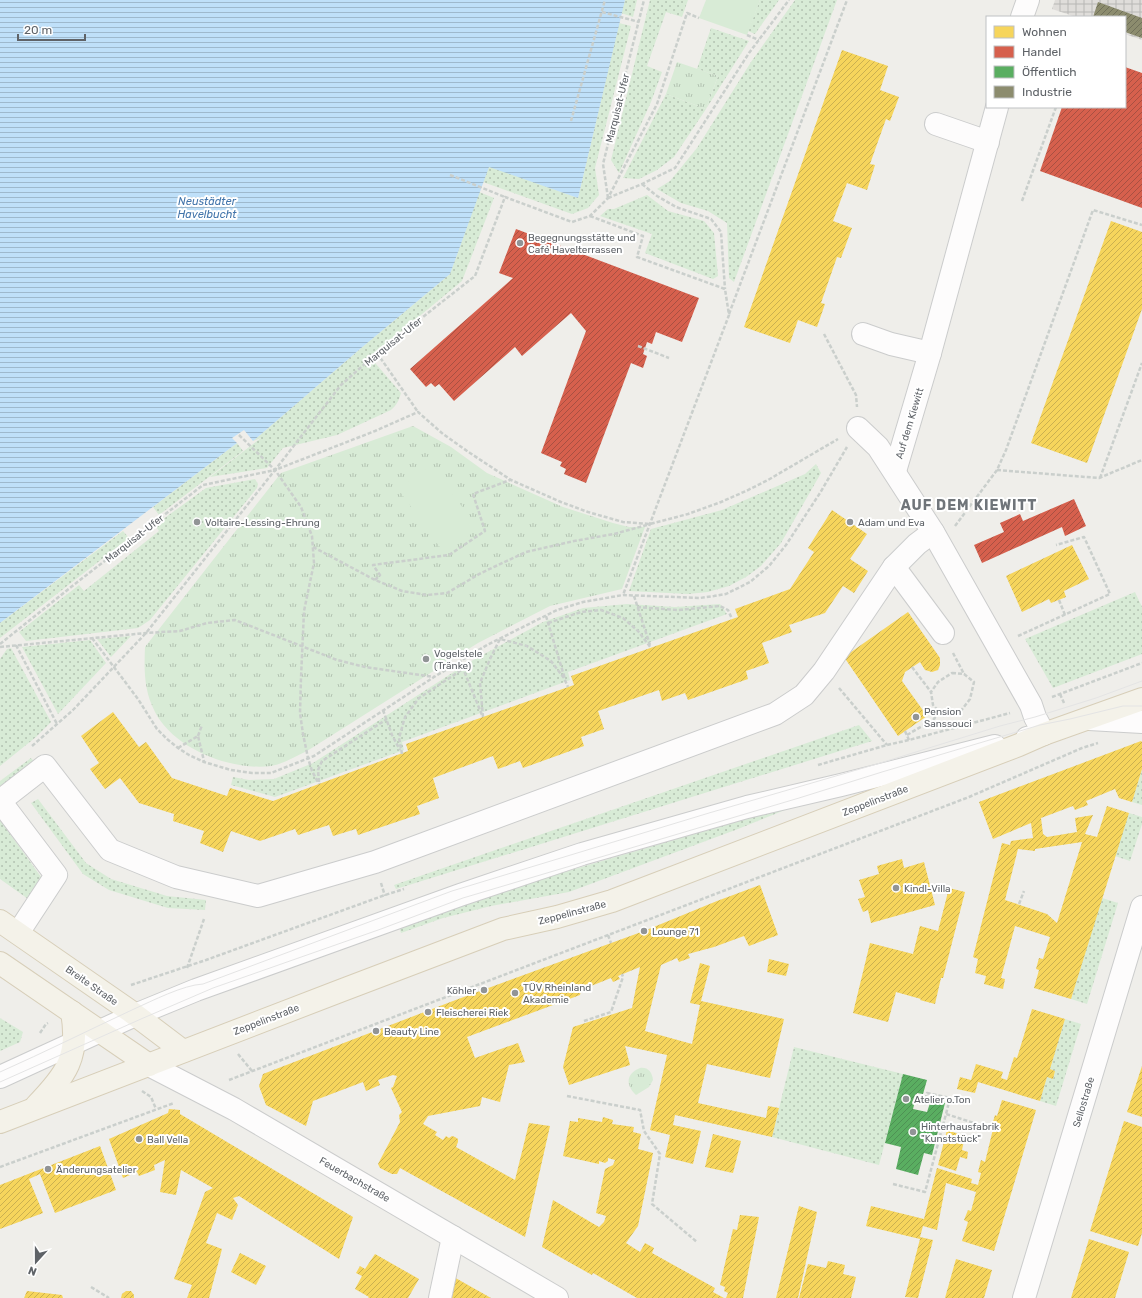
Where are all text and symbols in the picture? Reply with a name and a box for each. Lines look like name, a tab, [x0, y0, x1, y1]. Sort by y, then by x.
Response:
scale bar	[18, 16, 85, 42]
legend	[986, 16, 1126, 108]
text: 20 m	[24, 23, 52, 37]
text: Wohnen	[1022, 25, 1067, 39]
text: Handel	[1022, 45, 1061, 59]
text: Öffentlich	[1022, 65, 1077, 79]
street label: Marquisat-Ufer	[604, 72, 632, 144]
text: Industrie	[1022, 85, 1072, 99]
water label: Neustädter Havelbucht	[177, 195, 237, 221]
place label: Begegnungsstätte und Café Havelterrassen	[528, 232, 635, 256]
marker: Begegnungsstätte und Café Havelterrassen	[515, 238, 525, 248]
street label: Marquisat-Ufer	[362, 315, 425, 369]
street label: Auf dem Kiewitt	[893, 386, 927, 460]
district label: AUF DEM KIEWITT	[901, 497, 1037, 514]
street label: Marquisat-Ufer	[103, 512, 166, 565]
marker: Voltaire-Lessing-Ehrung	[192, 517, 202, 527]
place label: Voltaire-Lessing-Ehrung	[205, 517, 320, 529]
marker: Adam und Eva	[845, 517, 855, 527]
place label: Adam und Eva	[858, 517, 925, 529]
place label: Vogelstele (Tränke)	[434, 648, 483, 672]
marker: Vogelstele (Tränke)	[421, 654, 431, 664]
place label: Pension Sanssouci	[924, 706, 972, 730]
marker: Pension Sanssouci	[911, 712, 921, 722]
street label: Zeppelinstraße	[841, 783, 910, 819]
marker: Kindl-Villa	[891, 883, 901, 893]
place label: Kindl-Villa	[904, 883, 951, 895]
street label: Zeppelinstraße	[537, 898, 608, 928]
marker: Lounge 71	[639, 926, 649, 936]
place label: Lounge 71	[652, 926, 699, 938]
street label: Breite Straße	[63, 963, 120, 1009]
place label: TÜV Rheinland Akademie	[523, 982, 591, 1006]
place label: Köhler	[447, 985, 476, 997]
marker: Köhler	[479, 985, 489, 995]
marker: TÜV Rheinland Akademie	[510, 988, 520, 998]
street label: Zeppelinstraße	[232, 1002, 301, 1038]
marker: Fleischerei Riek	[423, 1007, 433, 1017]
place label: Fleischerei Riek	[436, 1007, 509, 1019]
marker: Beauty Line	[371, 1026, 381, 1036]
place label: Beauty Line	[384, 1026, 440, 1038]
street label: Sellostraße	[1071, 1075, 1097, 1129]
marker: Atelier o.Ton	[901, 1094, 911, 1104]
place label: Atelier o.Ton	[914, 1094, 971, 1106]
place label: Hinterhausfabrik "Kunststück"	[921, 1121, 1000, 1145]
marker: Hinterhausfabrik "Kunststück"	[908, 1127, 918, 1137]
marker: Ball Vella	[134, 1134, 144, 1144]
place label: Ball Vella	[147, 1134, 188, 1146]
street label: Feuerbachstraße	[317, 1155, 392, 1205]
marker: Änderungsatelier	[43, 1164, 53, 1174]
place label: Änderungsatelier	[56, 1164, 137, 1176]
north arrow	[16, 1242, 56, 1282]
text: N	[26, 1263, 39, 1278]

